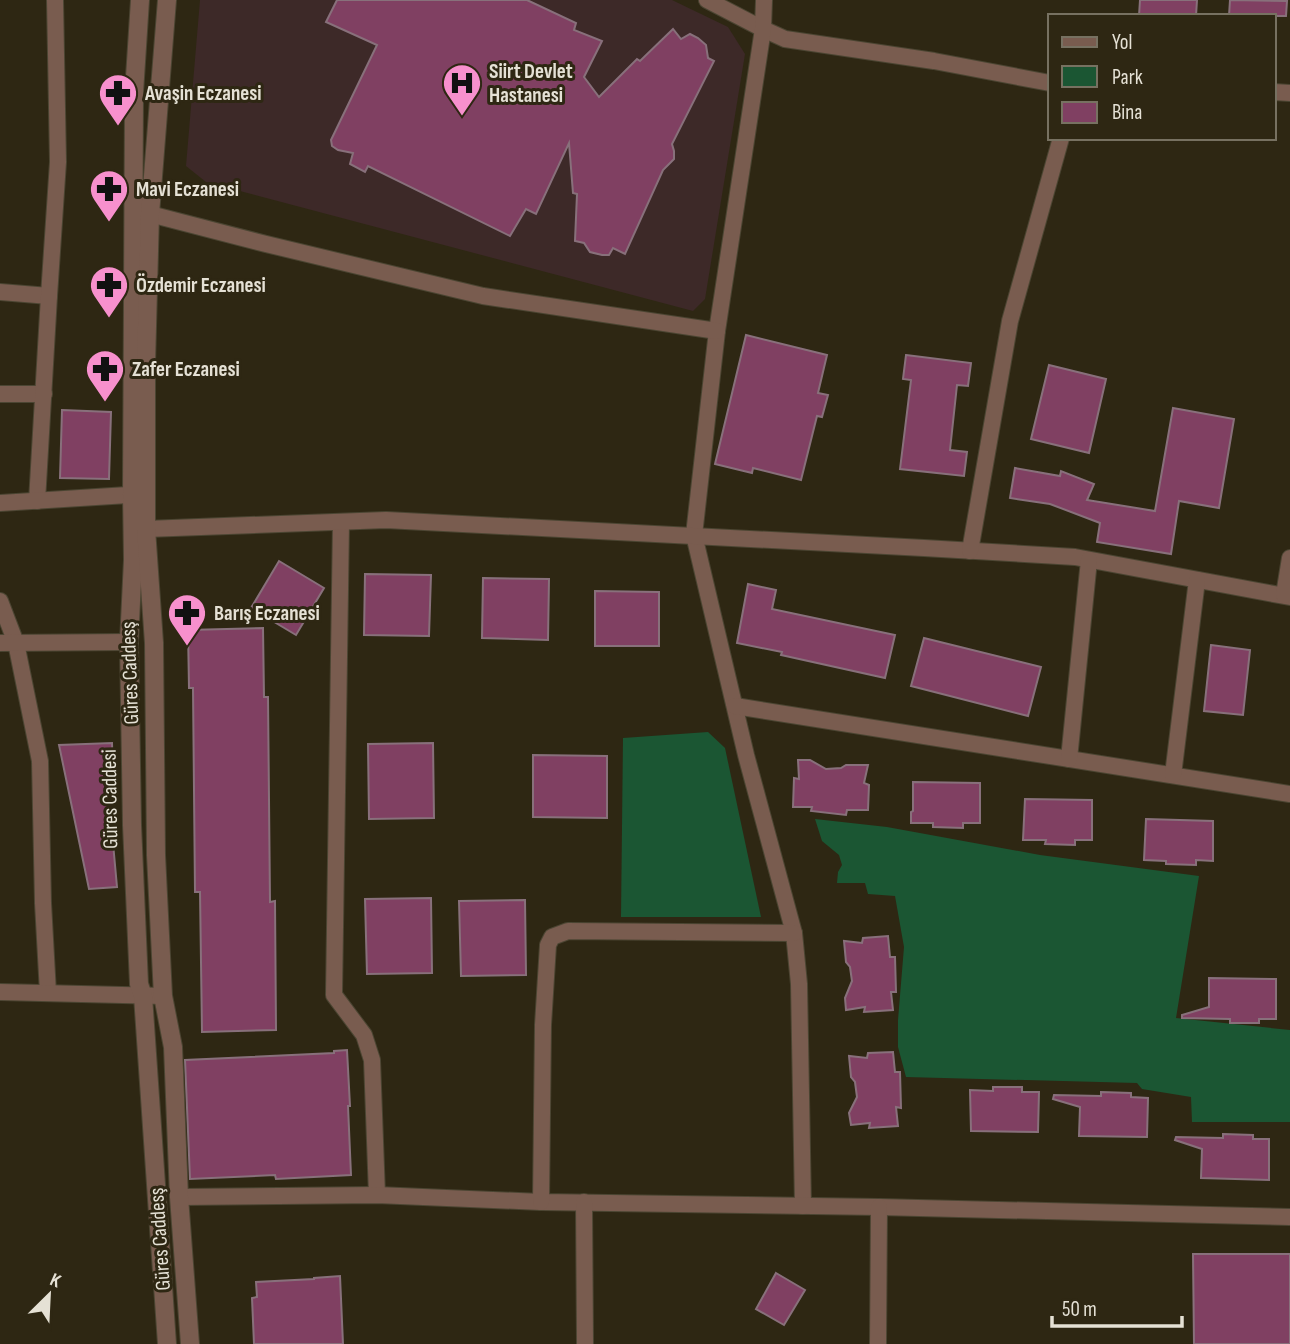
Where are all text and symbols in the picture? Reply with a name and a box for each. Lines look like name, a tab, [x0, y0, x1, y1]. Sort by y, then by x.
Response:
legend	[1048, 14, 1276, 140]
text: Yol	[1112, 30, 1132, 55]
place label: Siirt Devlet Hastanesi	[489, 59, 573, 108]
hospital icon: Siirt Devlet Hastanesi	[441, 62, 483, 117]
text: Park	[1112, 65, 1143, 90]
pharmacy icon: Avaşin Eczanesi	[97, 72, 139, 127]
place label: Avaşin Eczanesi	[144, 81, 262, 106]
text: Bina	[1112, 100, 1142, 125]
pharmacy icon: Mavi Eczanesi	[88, 168, 130, 223]
place label: Mavi Eczanesi	[136, 177, 239, 202]
pharmacy icon: Özdemir Eczanesi	[88, 264, 130, 319]
place label: Özdemir Eczanesi	[136, 273, 266, 298]
pharmacy icon: Zafer Eczanesi	[84, 348, 126, 403]
place label: Zafer Eczanesi	[132, 357, 240, 382]
pharmacy icon: Barış Eczanesi	[166, 592, 208, 647]
place label: Barış Eczanesi	[214, 601, 320, 626]
street label: Güres Caddesş	[116, 621, 144, 725]
street label: Güres Caddesi	[97, 749, 123, 849]
street label: Güres Caddesş	[144, 1187, 176, 1291]
north arrow	[14, 1260, 84, 1330]
text: K	[46, 1268, 65, 1294]
scale bar	[1052, 1284, 1182, 1328]
text: 50 m	[1062, 1297, 1097, 1322]

